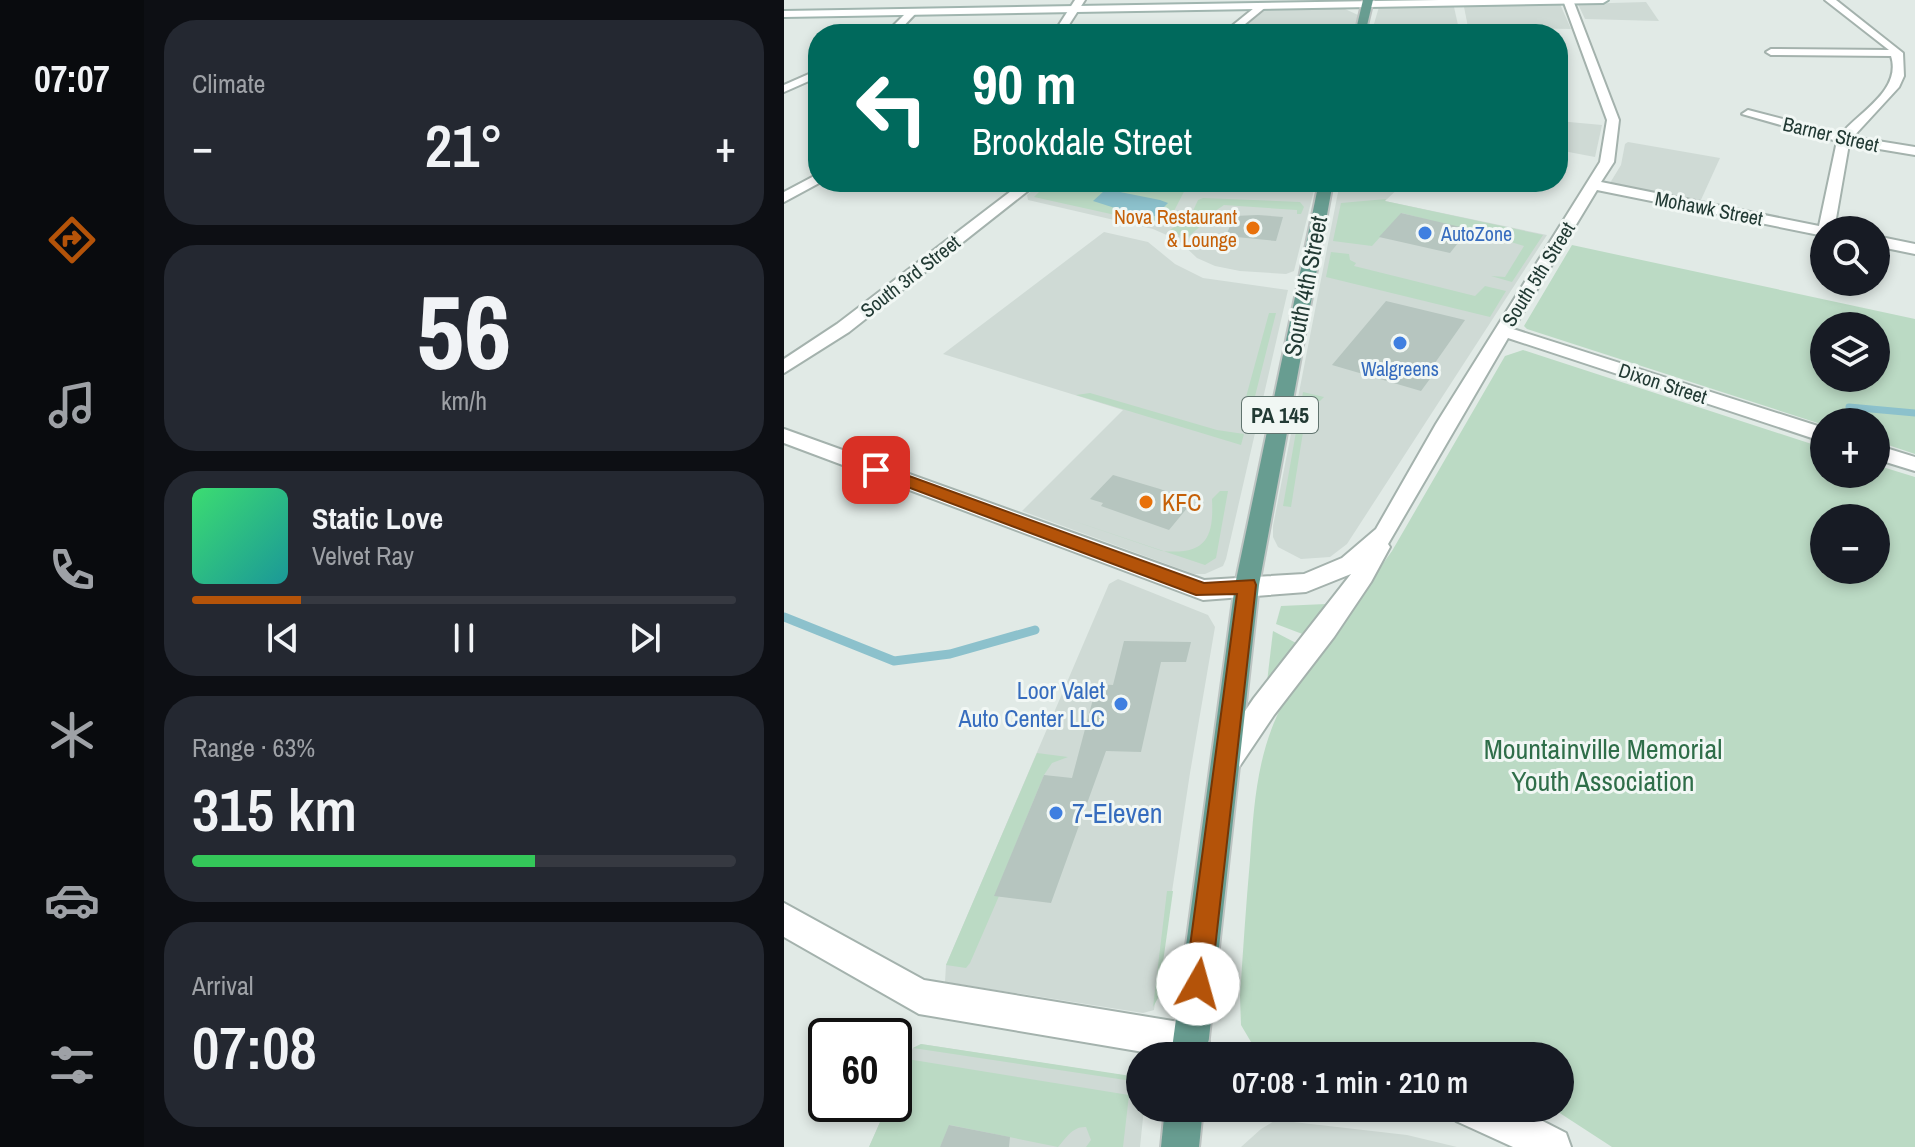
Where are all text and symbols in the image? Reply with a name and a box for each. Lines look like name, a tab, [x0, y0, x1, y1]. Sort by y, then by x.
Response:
text: 90 m	[972, 46, 1077, 121]
text: 07:07	[34, 55, 110, 103]
icon: left	[840, 56, 944, 160]
text: Climate	[192, 66, 265, 101]
text: 21°	[425, 105, 503, 186]
street label: Barner Street	[1780, 110, 1882, 158]
text: −	[192, 116, 213, 176]
text: +	[715, 116, 736, 176]
text: Brookdale Street	[972, 118, 1192, 166]
street label: Mohawk Street	[1653, 184, 1766, 232]
place label: Nova Restaurant & Lounge	[1114, 203, 1237, 253]
icon: directions	[44, 212, 100, 268]
street label: South 4th Street	[1276, 213, 1334, 359]
street label: South 5th Street	[1495, 216, 1581, 331]
map controls	[1810, 216, 1890, 584]
button: search	[1810, 216, 1890, 296]
marker: Nova Restaurant & Lounge	[1244, 219, 1262, 237]
place label: AutoZone	[1440, 220, 1512, 247]
marker: AutoZone	[1416, 224, 1434, 242]
street label: South 3rd Street	[855, 228, 966, 323]
text: 56	[417, 261, 511, 401]
button: layers	[1810, 312, 1890, 392]
marker: Walgreens	[1391, 334, 1409, 352]
place label: Walgreens	[1361, 355, 1439, 382]
street label: Dixon Street	[1615, 356, 1711, 410]
icon: music	[44, 377, 100, 433]
text: km/h	[441, 383, 487, 418]
road number: PA 145	[1242, 397, 1318, 433]
button: +	[1810, 408, 1890, 488]
pin	[842, 436, 910, 504]
icon: arrive	[854, 448, 898, 492]
place label: KFC	[1162, 486, 1201, 518]
marker: KFC	[1137, 493, 1155, 511]
text: Static Love	[312, 498, 443, 538]
button: −	[1810, 504, 1890, 584]
text: Velvet Ray	[312, 538, 414, 573]
icon: phone	[44, 542, 100, 598]
icon: previous	[261, 616, 305, 660]
icon: pause	[442, 616, 486, 660]
icon: next	[623, 616, 667, 660]
place label: Loor Valet Auto Center LLC	[957, 674, 1106, 734]
marker: Loor Valet Auto Center LLC	[1112, 695, 1130, 713]
icon: climate	[44, 707, 100, 763]
text: Range · 63%	[192, 730, 315, 765]
park label: Mountainville Memorial Youth Association	[1484, 730, 1722, 800]
text: 315 km	[192, 769, 357, 850]
place label: 7-Eleven	[1072, 794, 1163, 832]
marker: 7-Eleven	[1047, 804, 1065, 822]
icon: car	[44, 872, 100, 928]
position arrow	[1156, 942, 1240, 1026]
text: Arrival	[192, 968, 254, 1003]
text: 07:08	[192, 1007, 317, 1088]
speed limit sign: 60	[808, 1018, 912, 1122]
icon: filters	[44, 1037, 100, 1093]
text: 07:08 · 1 min · 210 m	[1232, 1062, 1468, 1102]

